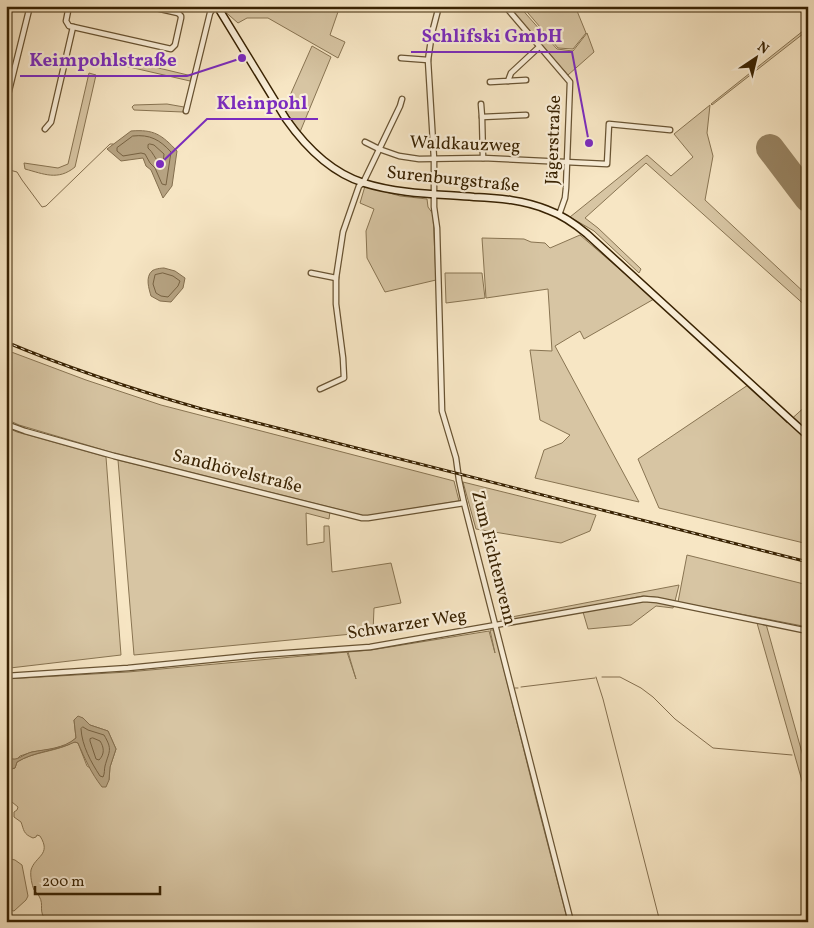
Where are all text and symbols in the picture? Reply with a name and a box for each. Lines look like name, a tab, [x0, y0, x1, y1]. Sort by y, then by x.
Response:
callout: Schlifski GmbH	[411, 18, 572, 52]
text: Schlifski GmbH	[421, 24, 563, 50]
north arrow	[732, 32, 782, 82]
text: N	[753, 38, 772, 59]
callout: Keimpohlstraße	[20, 42, 187, 76]
text: Keimpohlstraße	[29, 48, 177, 74]
callout: Kleinpohl	[207, 85, 318, 119]
text: Kleinpohl	[217, 91, 307, 117]
street label: Jägerstraße	[540, 95, 568, 185]
street label: Waldkauzweg	[409, 131, 521, 159]
street label: Surenburgstraße	[385, 161, 521, 199]
street label: Sandhövelstraße	[169, 444, 305, 500]
street label: Zum Fichtenvenn	[464, 488, 522, 628]
street label: Schwarzer Weg	[346, 603, 468, 647]
scale bar	[35, 863, 160, 895]
text: 200 m	[42, 872, 85, 893]

